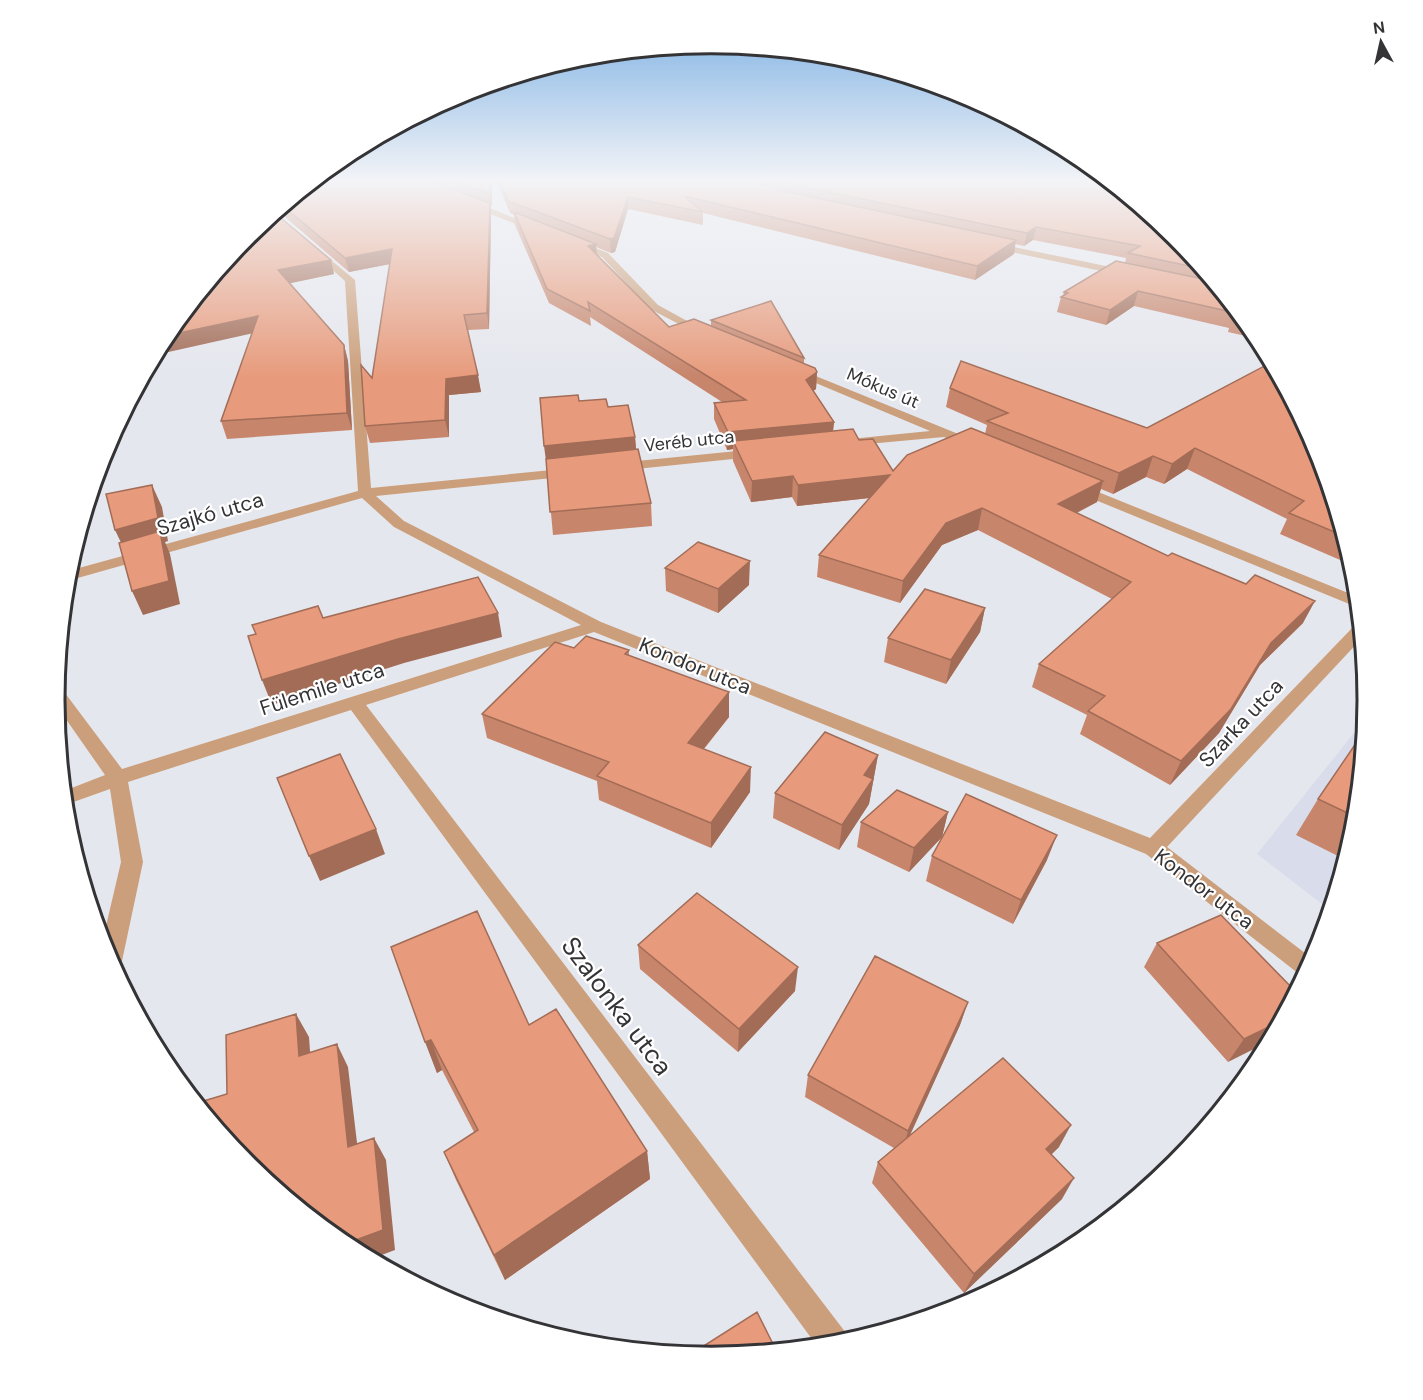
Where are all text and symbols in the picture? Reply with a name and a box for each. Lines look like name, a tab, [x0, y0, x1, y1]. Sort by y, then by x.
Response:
north arrow	[1351, 12, 1411, 72]
text: N	[1372, 16, 1386, 39]
street label: Mókus út	[843, 362, 923, 414]
street label: Veréb utca	[643, 424, 735, 458]
street label: Szajkó utca	[153, 485, 267, 543]
street label: Kondor utca	[635, 631, 755, 701]
street label: Fülemile utca	[256, 656, 388, 722]
street label: Szarka utca	[1193, 673, 1289, 773]
street label: Kondor utca	[1148, 842, 1260, 936]
street label: Szalonka utca	[554, 930, 680, 1082]

